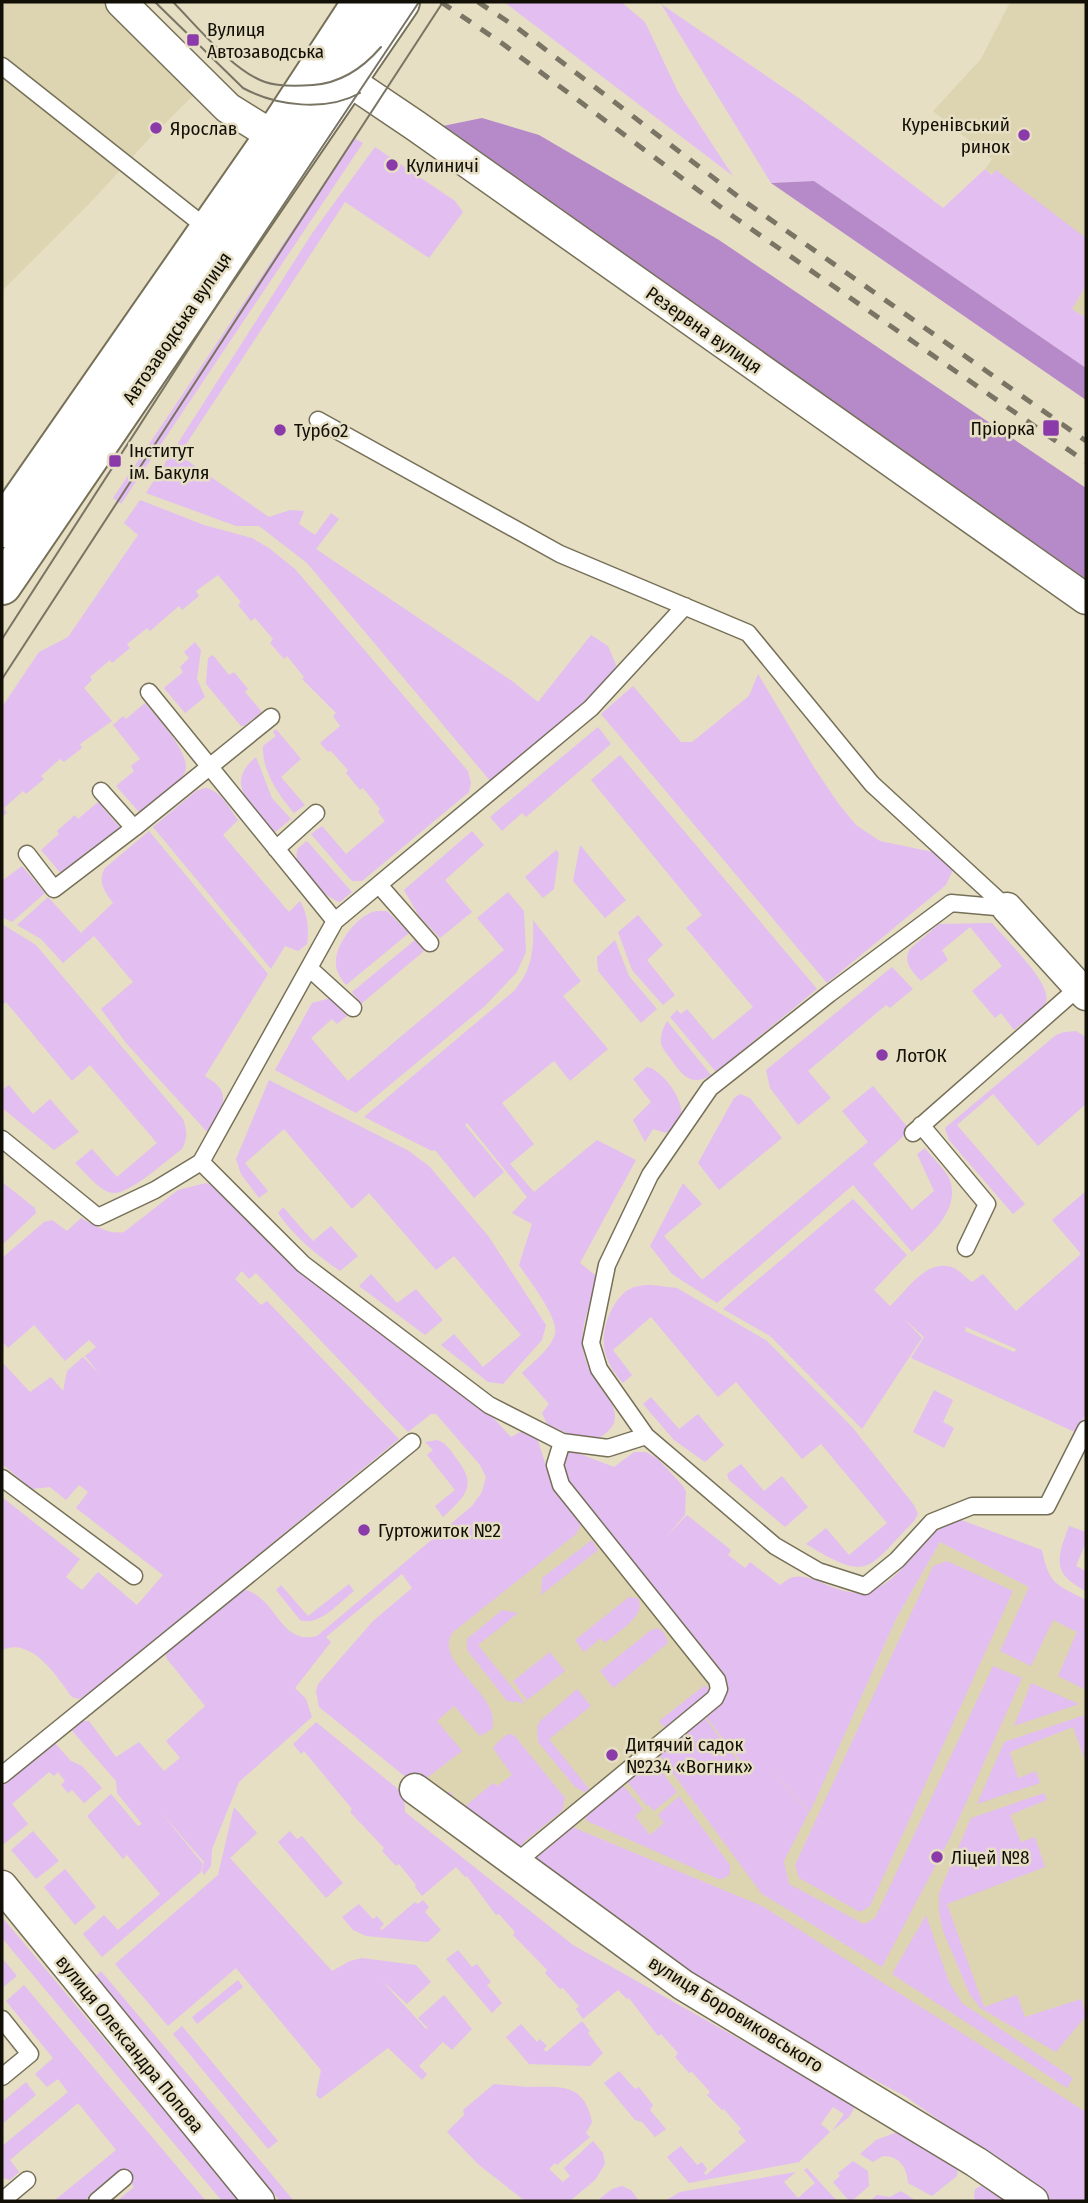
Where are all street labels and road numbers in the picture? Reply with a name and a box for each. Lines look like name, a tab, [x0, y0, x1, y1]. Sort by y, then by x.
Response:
street label: Автозаводська вулиця	[118, 248, 236, 408]
street label: Резервна вулиця	[641, 281, 767, 379]
street label: вулиця Олександра Попова	[51, 1951, 209, 2137]
street label: вулиця Боровиковського	[644, 1951, 828, 2077]

